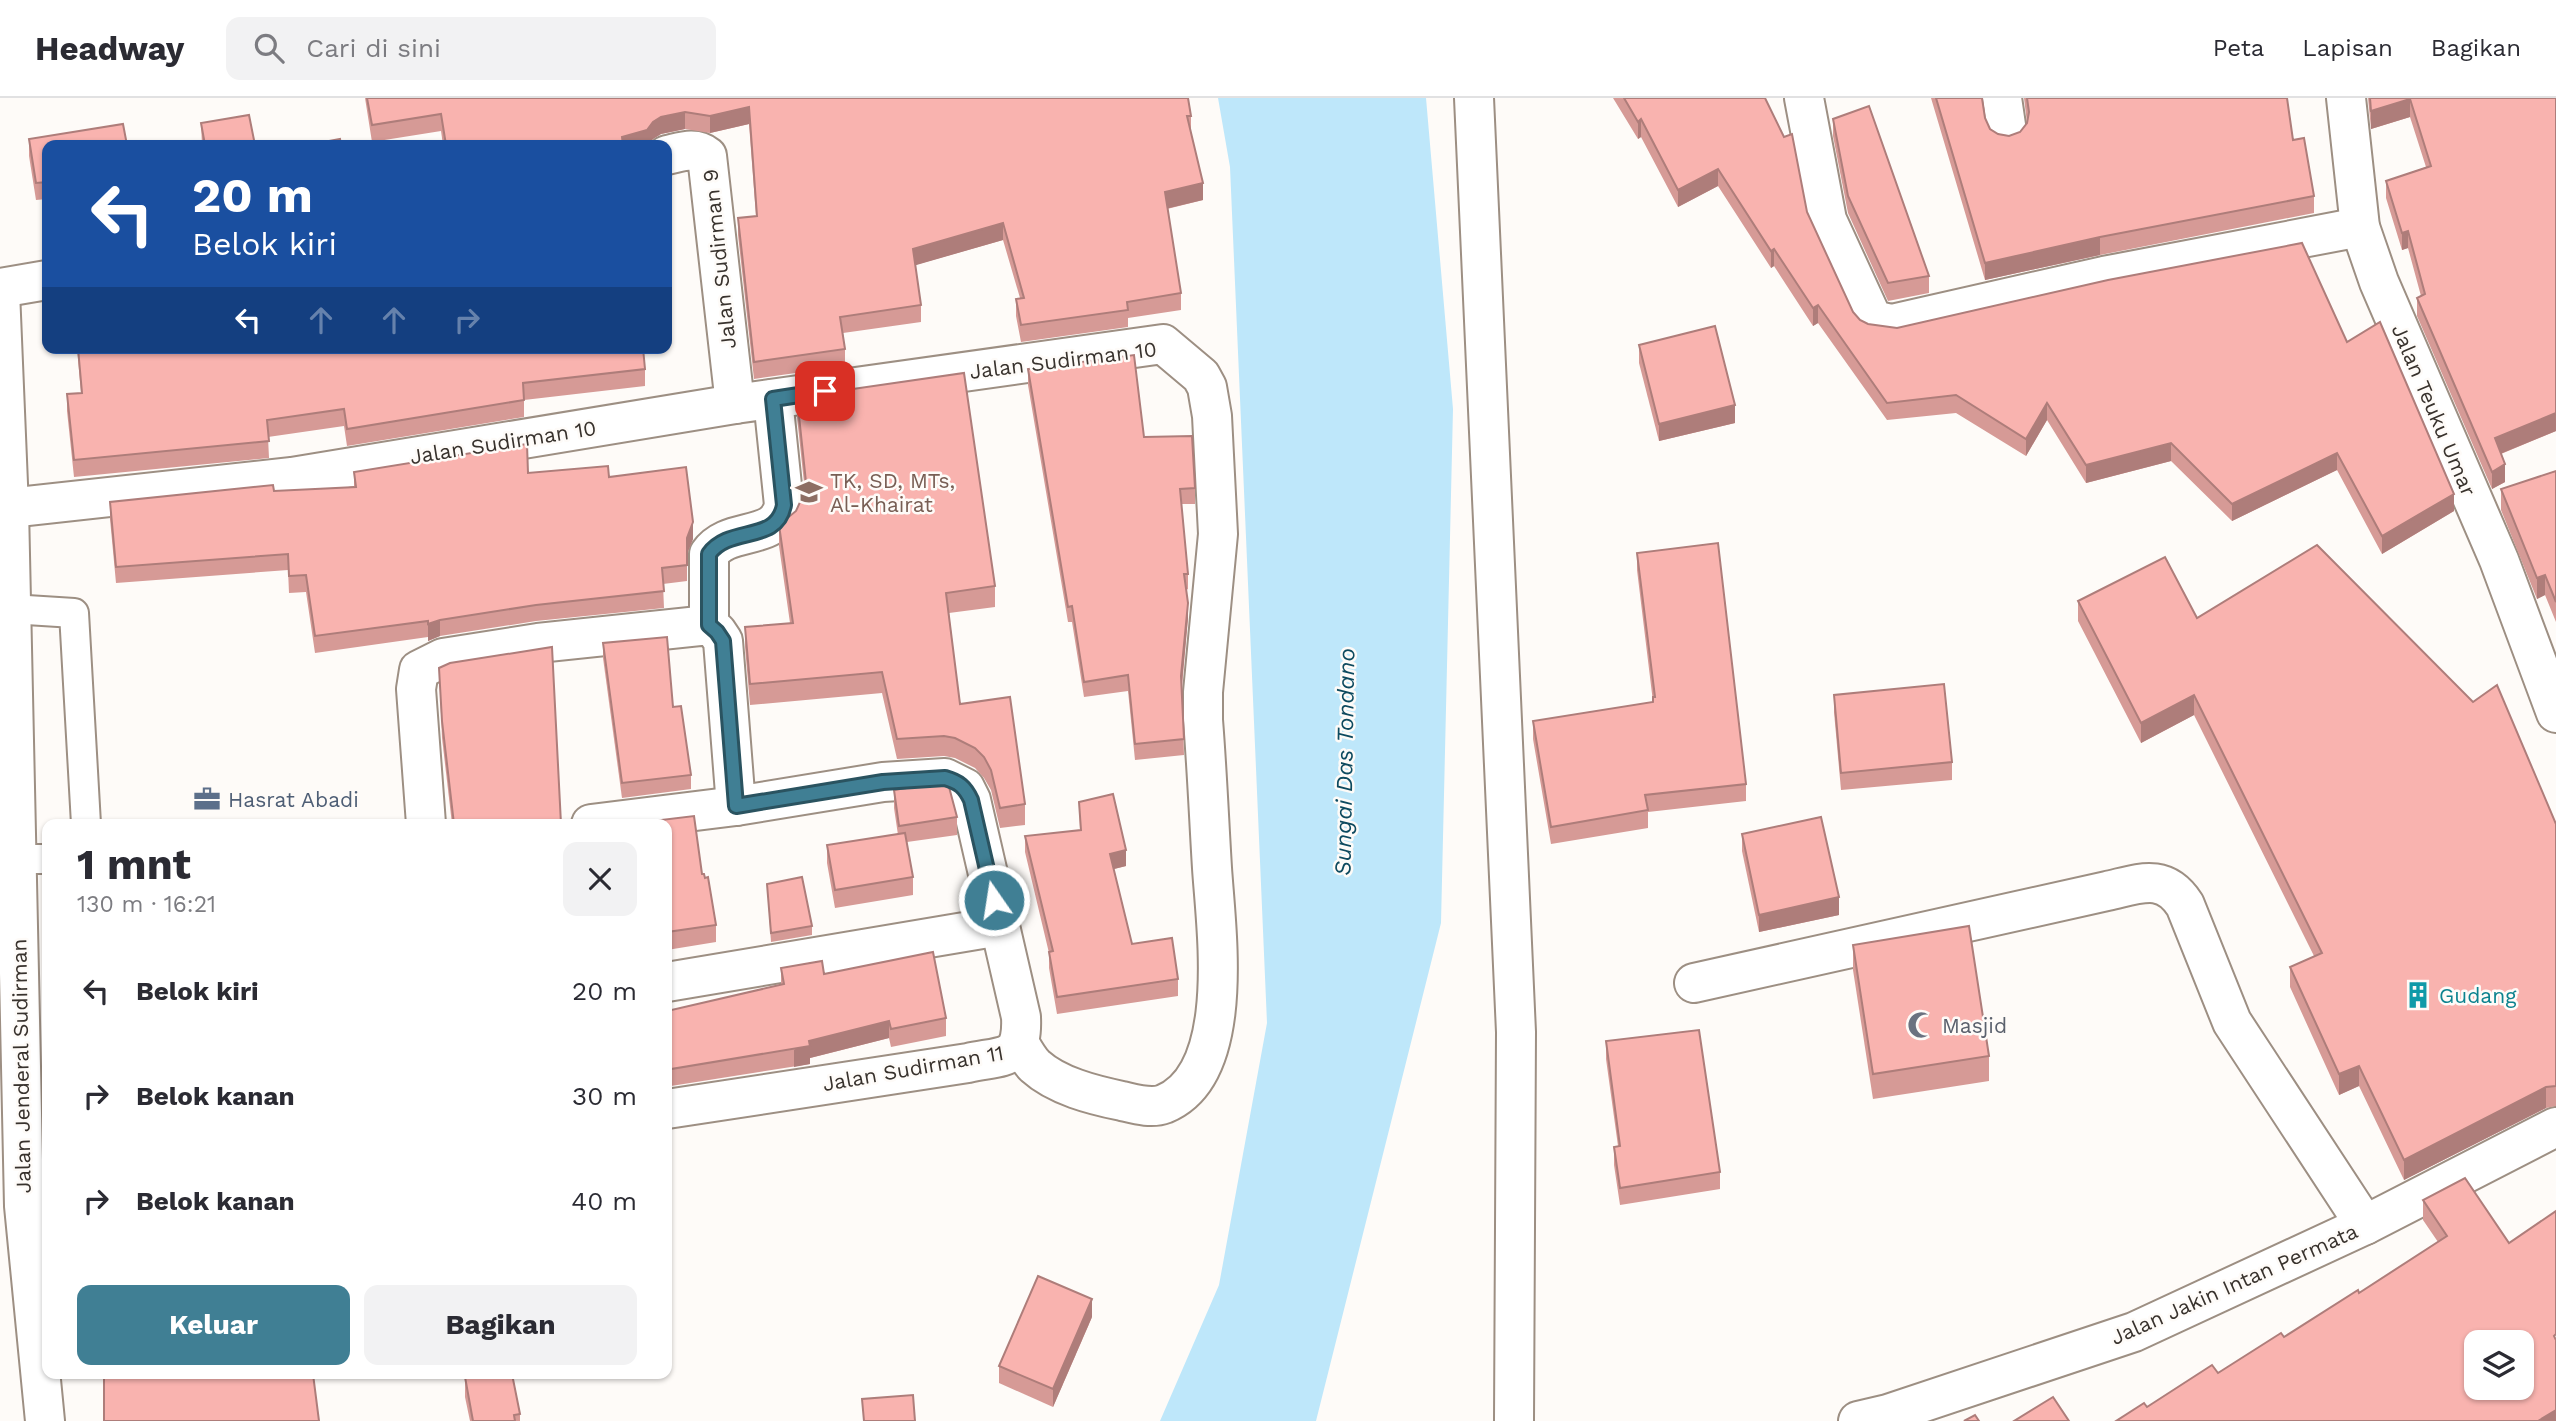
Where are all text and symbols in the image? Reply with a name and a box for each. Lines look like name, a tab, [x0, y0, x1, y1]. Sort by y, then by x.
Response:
search box	[226, 17, 716, 80]
text: Headway	[35, 29, 184, 68]
icon: search	[250, 29, 288, 67]
text: Cari di sini	[306, 33, 441, 63]
text: Peta	[2213, 34, 2264, 62]
text: Lapisan	[2302, 34, 2393, 62]
text: Bagikan	[2431, 34, 2521, 62]
text: 20 m	[192, 166, 313, 224]
icon: left	[77, 168, 168, 259]
street label: Jalan Sudirman 9	[697, 168, 741, 350]
text: Belok kiri	[192, 225, 337, 263]
icon: left	[229, 301, 267, 339]
icon: ahead	[302, 301, 340, 339]
icon: ahead	[375, 301, 413, 339]
icon: right	[448, 301, 486, 339]
street label: Jalan Teuku Umar	[2387, 320, 2482, 500]
street label: Jalan Sudirman 10	[968, 336, 1158, 384]
pin	[795, 361, 855, 421]
icon: arrive	[806, 372, 844, 410]
street label: Jalan Sudirman 10	[408, 415, 598, 469]
place label: TK, SD, MTs, Al-Khairat	[830, 468, 955, 517]
school or university icon: TK, SD, MTs, Al-Khairat	[794, 477, 824, 507]
water label: Sungai Das Tondano	[1330, 648, 1360, 876]
office icon: Hasrat Abadi	[192, 784, 222, 814]
place label: Hasrat Abadi	[228, 787, 359, 812]
text: 1 mnt	[77, 840, 191, 889]
button: close	[563, 842, 637, 916]
position arrow	[957, 863, 1031, 937]
text: 130 m · 16:21	[77, 891, 216, 918]
street label: Jalan Jenderal Sudirman	[6, 938, 36, 1194]
icon: left	[77, 972, 115, 1010]
text: Belok kiri	[136, 976, 259, 1006]
text: 20 m	[572, 976, 637, 1006]
building icon: Gudang	[2403, 980, 2433, 1010]
place label: Gudang	[2439, 983, 2517, 1008]
mosque icon: Masjid	[1906, 1010, 1936, 1040]
place label: Masjid	[1942, 1013, 2007, 1038]
street label: Jalan Sudirman 11	[820, 1040, 1006, 1096]
icon: right	[77, 1077, 115, 1115]
text: Belok kanan	[136, 1081, 295, 1111]
text: 30 m	[572, 1081, 637, 1111]
icon: right	[77, 1182, 115, 1220]
text: Belok kanan	[136, 1186, 295, 1216]
text: 40 m	[571, 1186, 637, 1216]
street label: Jalan Jakin Intan Permata	[2107, 1218, 2361, 1350]
button: Keluar	[77, 1285, 350, 1365]
button: Bagikan	[364, 1285, 637, 1365]
map controls	[2464, 1330, 2534, 1400]
button: layers	[2464, 1330, 2534, 1400]

